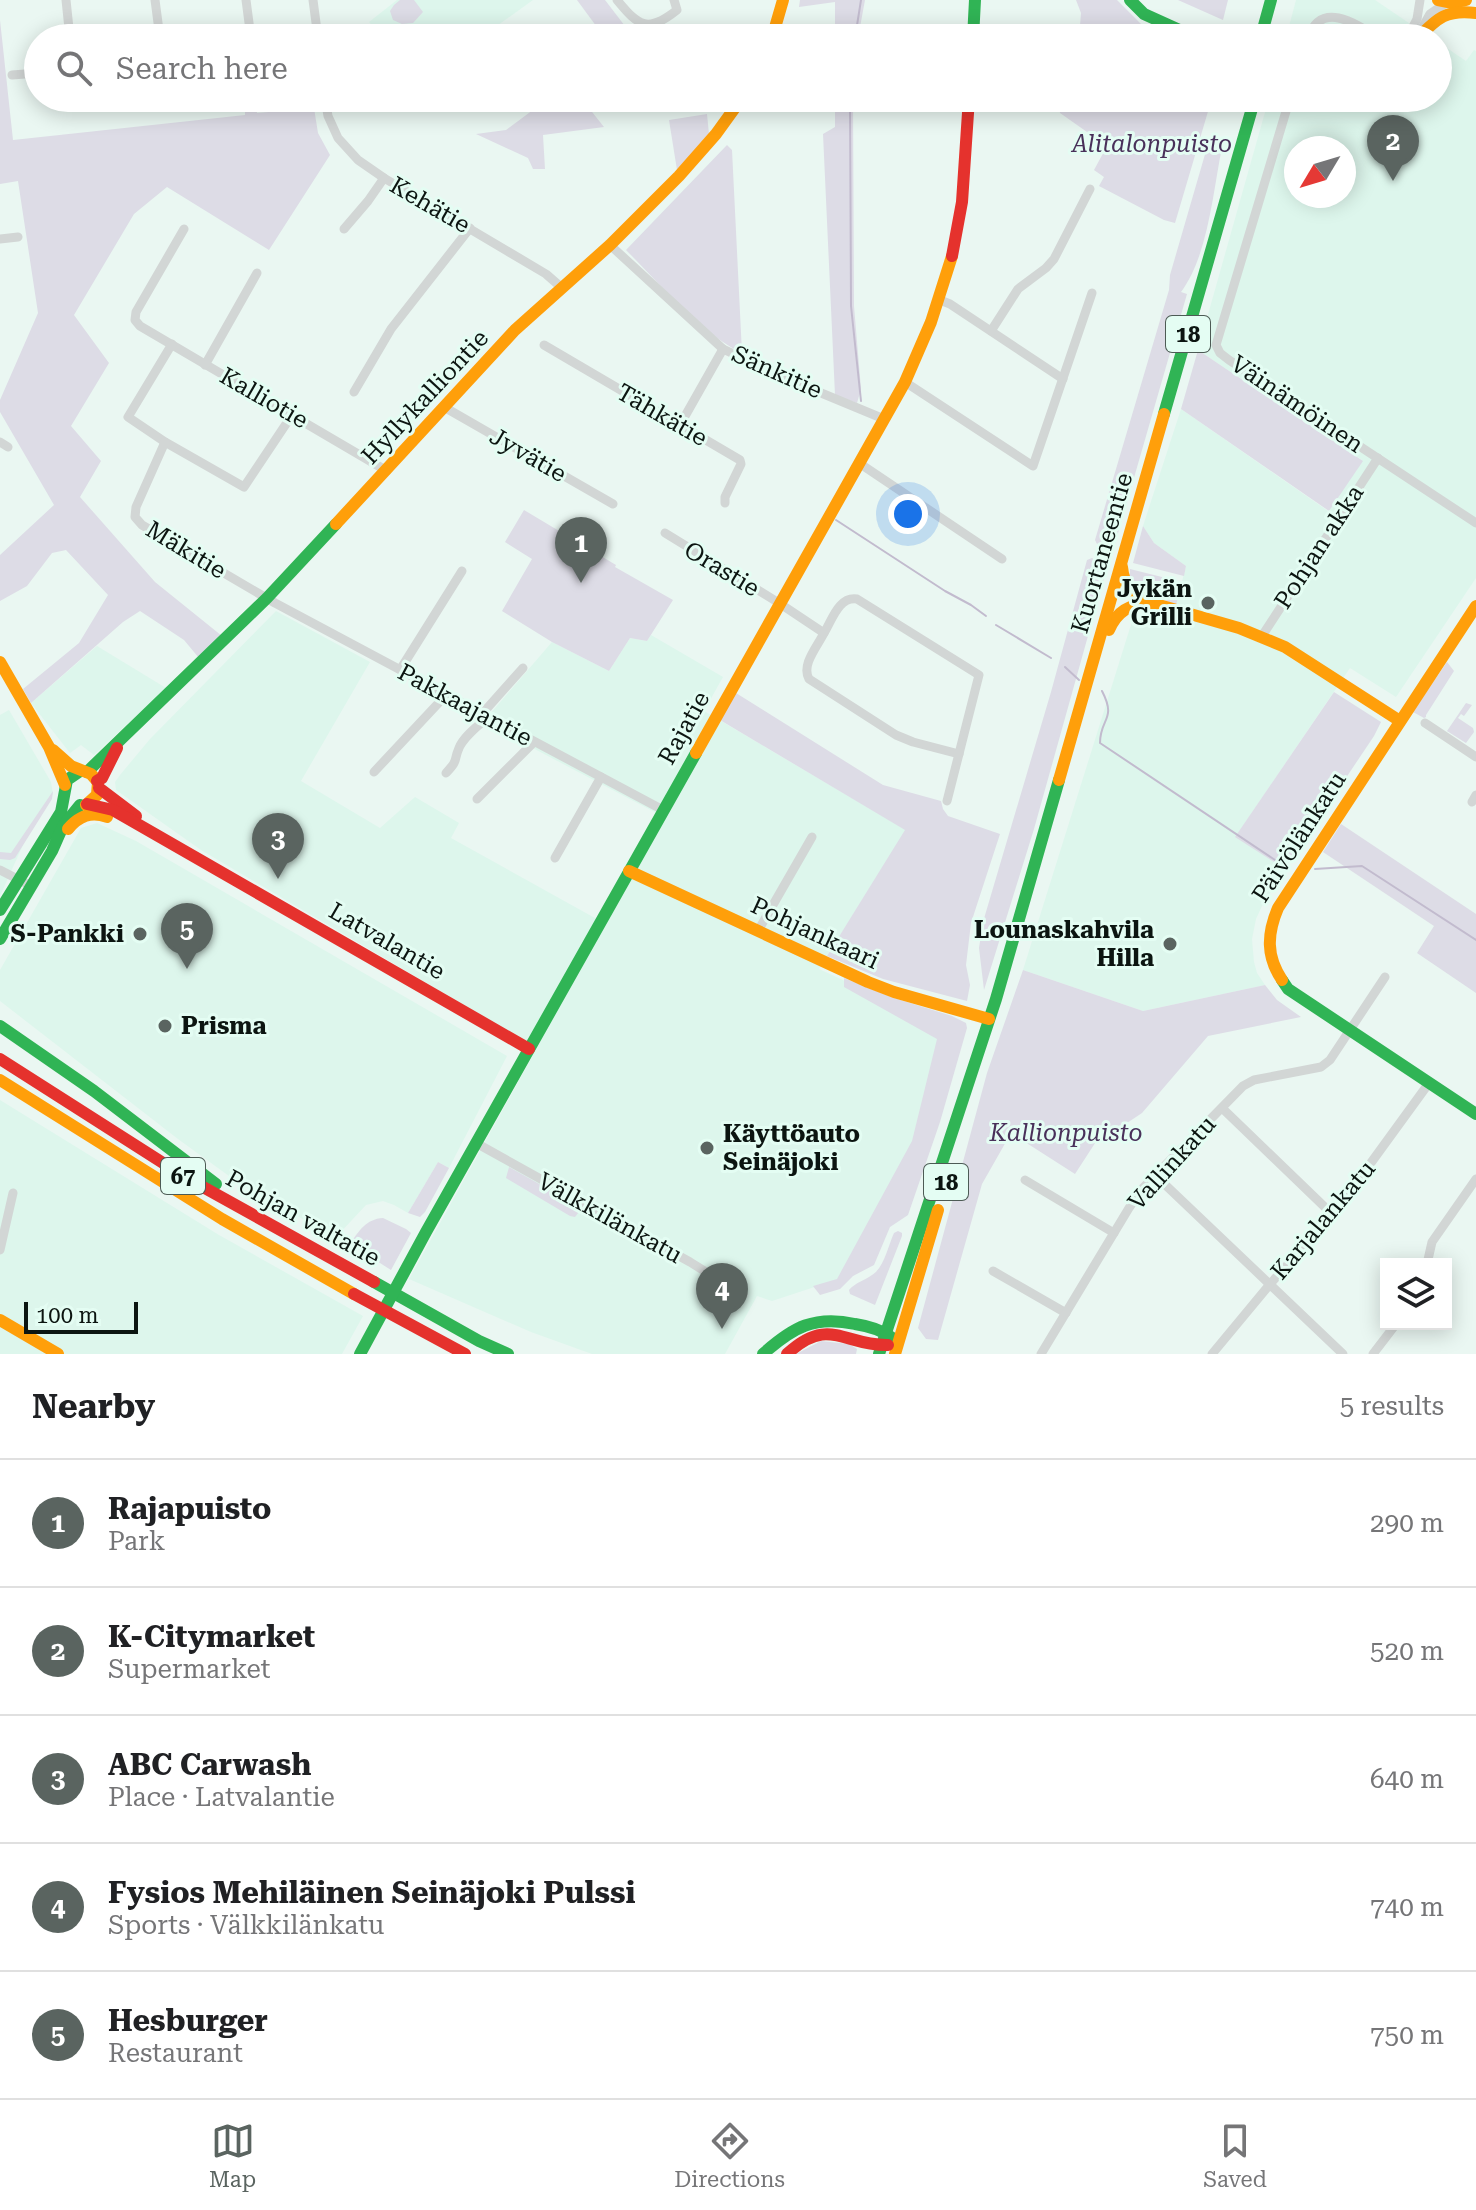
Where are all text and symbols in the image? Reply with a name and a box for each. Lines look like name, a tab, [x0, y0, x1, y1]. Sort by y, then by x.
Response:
search box	[24, 24, 1452, 112]
icon: search	[52, 46, 96, 90]
text: Search here	[116, 51, 288, 86]
pin: 2	[1367, 115, 1419, 181]
park label: Alitalonpuisto	[1070, 130, 1232, 158]
north arrow	[1284, 136, 1356, 208]
street label: Kehätie	[385, 171, 475, 239]
road number: 18	[1166, 316, 1210, 352]
street label: Hyllykalliontie	[356, 324, 494, 470]
street label: Sänkitie	[728, 340, 826, 404]
street label: Väinämöinen	[1225, 349, 1369, 459]
street label: Kalliotie	[215, 362, 313, 434]
street label: Tähkätie	[612, 378, 712, 452]
street label: Jyvätie	[485, 422, 571, 488]
street label: Kuortaneentie	[1066, 469, 1138, 637]
street label: Pohjan akka	[1269, 480, 1369, 614]
your location	[888, 494, 928, 534]
street label: Mäkitie	[141, 515, 231, 585]
pin: 1	[555, 517, 607, 583]
street label: Orastie	[679, 536, 765, 602]
place label: Jykän Grilli	[1117, 575, 1192, 631]
marker: Jykän Grilli	[1199, 594, 1217, 612]
street label: Pakkaajantie	[393, 658, 537, 752]
street label: Rajatie	[653, 687, 715, 769]
street label: Päivölänkatu	[1246, 766, 1352, 908]
pin: 3	[252, 813, 304, 879]
street label: Pohjankaari	[747, 891, 884, 975]
street label: Latvalantie	[324, 897, 450, 985]
pin: 5	[161, 903, 213, 969]
place label: Lounaskahvila Hilla	[974, 916, 1154, 972]
place label: S-Pankki	[11, 920, 124, 948]
marker: S-Pankki	[131, 925, 149, 943]
marker: Lounaskahvila Hilla	[1161, 935, 1179, 953]
place label: Prisma	[181, 1012, 267, 1040]
marker: Prisma	[156, 1017, 174, 1035]
street label: Vallinkatu	[1122, 1110, 1222, 1216]
park label: Kallionpuisto	[989, 1119, 1142, 1147]
place label: Käyttöauto Seinäjoki	[723, 1120, 860, 1176]
marker: Käyttöauto Seinäjoki	[698, 1139, 716, 1157]
street label: Karjalankatu	[1265, 1155, 1381, 1285]
road number: 67	[161, 1158, 205, 1194]
street label: Pohjan valtatie	[221, 1164, 385, 1272]
road number: 18	[924, 1164, 968, 1200]
street label: Välkkilänkatu	[533, 1167, 687, 1269]
map controls	[1380, 1258, 1452, 1330]
button: layers	[1380, 1258, 1452, 1330]
pin: 4	[696, 1263, 748, 1329]
scale bar	[24, 1298, 138, 1334]
text: 100 m	[36, 1303, 99, 1328]
text: Nearby	[32, 1386, 155, 1426]
text: 5 results	[1340, 1391, 1444, 1421]
text: Rajapuisto	[108, 1491, 271, 1526]
text: 1	[51, 1508, 65, 1538]
text: 290 m	[1370, 1508, 1444, 1538]
text: Park	[108, 1526, 165, 1556]
text: K-Citymarket	[108, 1619, 315, 1654]
text: 2	[51, 1636, 65, 1666]
text: 520 m	[1370, 1636, 1444, 1666]
text: Supermarket	[108, 1654, 271, 1684]
text: ABC Carwash	[108, 1747, 311, 1782]
text: 3	[51, 1764, 65, 1794]
text: 640 m	[1370, 1764, 1444, 1794]
text: Place · Latvalantie	[108, 1782, 335, 1812]
text: Fysios Mehiläinen Seinäjoki Pulssi	[108, 1875, 635, 1910]
text: 4	[51, 1892, 65, 1922]
text: 740 m	[1370, 1892, 1444, 1922]
text: Sports · Välkkilänkatu	[108, 1910, 384, 1940]
text: Hesburger	[108, 2003, 268, 2038]
text: 5	[51, 2020, 65, 2050]
text: 750 m	[1370, 2020, 1444, 2050]
text: Restaurant	[108, 2038, 243, 2068]
tab: Map	[209, 2119, 256, 2192]
tab: Directions	[674, 2119, 785, 2192]
tab: Saved	[1203, 2119, 1267, 2192]

